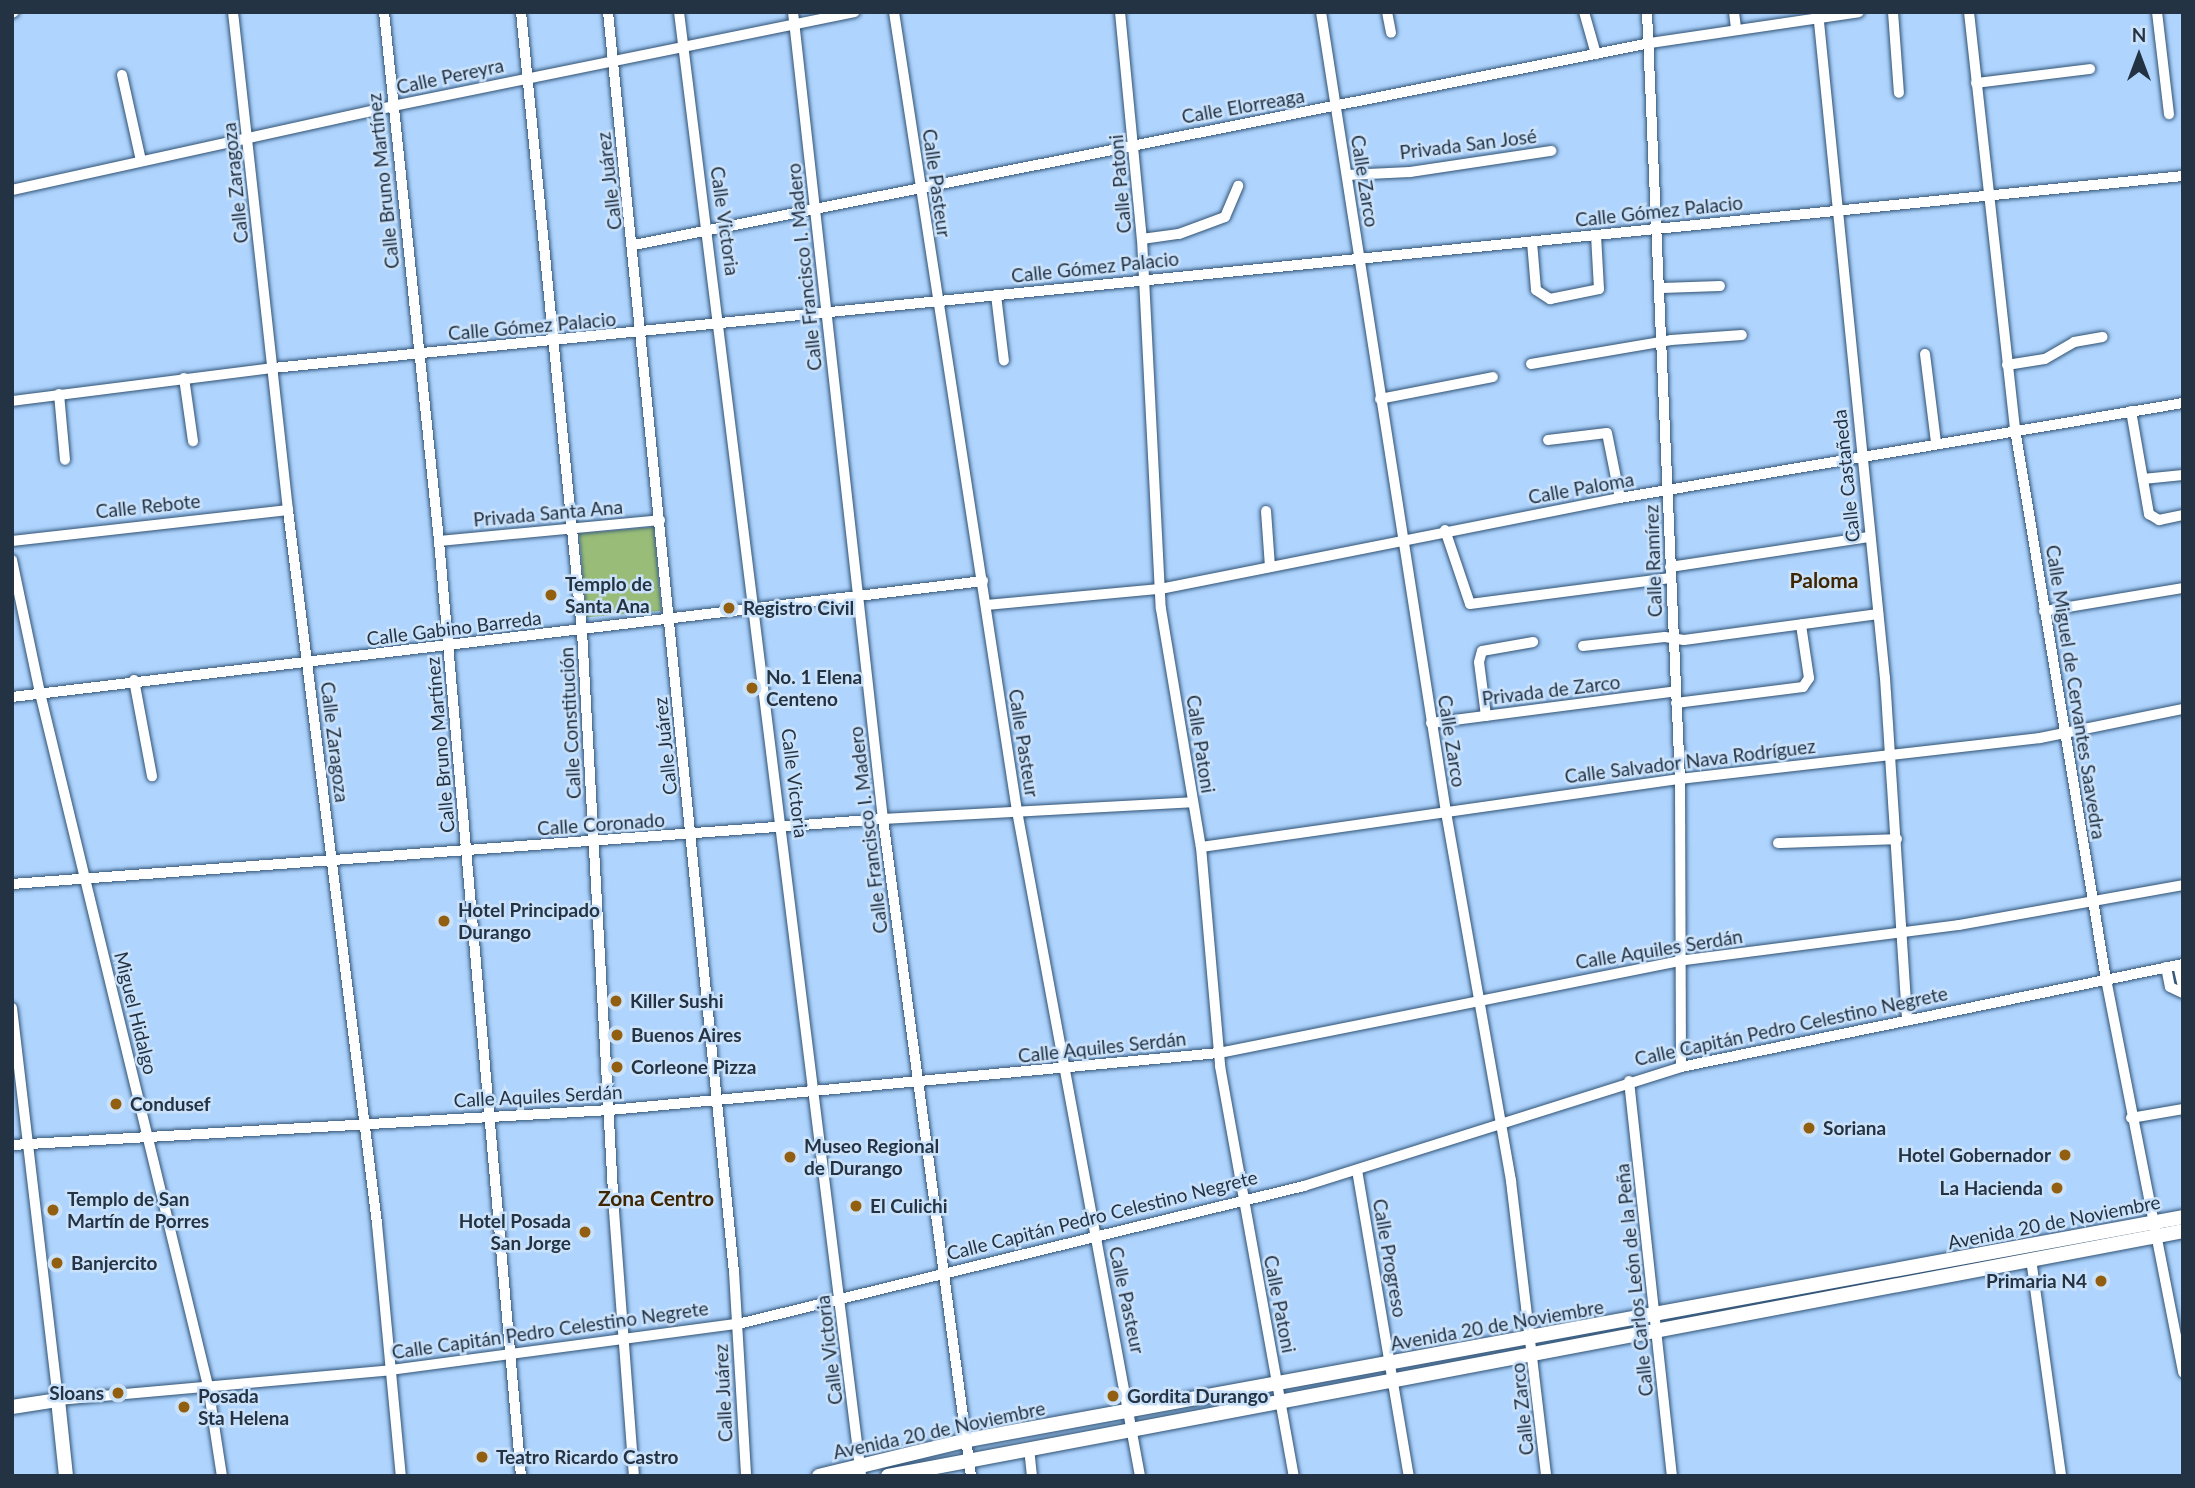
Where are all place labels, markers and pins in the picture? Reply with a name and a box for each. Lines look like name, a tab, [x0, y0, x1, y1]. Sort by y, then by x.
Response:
place label: Templo de Santa Ana	[565, 573, 652, 617]
marker: Templo de Santa Ana	[543, 587, 559, 603]
place label: Registro Civil	[743, 597, 854, 619]
marker: Registro Civil	[721, 600, 737, 616]
place label: No. 1 Elena Centeno	[766, 666, 862, 710]
marker: No. 1 Elena Centeno	[744, 680, 760, 696]
place label: Hotel Principado Durango	[458, 899, 600, 943]
marker: Hotel Principado Durango	[436, 913, 452, 929]
place label: Killer Sushi	[630, 990, 724, 1012]
marker: Killer Sushi	[608, 993, 624, 1009]
place label: Buenos Aires	[631, 1024, 742, 1046]
marker: Buenos Aires	[609, 1027, 625, 1043]
place label: Corleone Pizza	[631, 1056, 756, 1078]
marker: Corleone Pizza	[609, 1059, 625, 1075]
place label: Condusef	[130, 1093, 211, 1115]
marker: Condusef	[108, 1096, 124, 1112]
place label: Soriana	[1823, 1117, 1886, 1139]
marker: Soriana	[1801, 1120, 1817, 1136]
place label: Museo Regional de Durango	[804, 1135, 939, 1179]
place label: Hotel Gobernador	[1898, 1144, 2051, 1166]
marker: Hotel Gobernador	[2057, 1147, 2073, 1163]
marker: Museo Regional de Durango	[782, 1149, 798, 1165]
place label: La Hacienda	[1940, 1177, 2043, 1199]
marker: La Hacienda	[2049, 1180, 2065, 1196]
place label: Templo de San Martín de Porres	[67, 1188, 209, 1232]
place label: El Culichi	[870, 1195, 948, 1217]
marker: El Culichi	[848, 1198, 864, 1214]
marker: Templo de San Martín de Porres	[45, 1202, 61, 1218]
place label: Hotel Posada San Jorge	[459, 1210, 571, 1254]
marker: Hotel Posada San Jorge	[577, 1224, 593, 1240]
place label: Banjercito	[71, 1252, 157, 1274]
marker: Banjercito	[49, 1255, 65, 1271]
place label: Primaria N4	[1986, 1270, 2087, 1292]
marker: Primaria N4	[2093, 1273, 2109, 1289]
place label: Sloans	[49, 1382, 104, 1404]
marker: Sloans	[110, 1385, 126, 1401]
place label: Posada Sta Helena	[198, 1385, 289, 1429]
place label: Gordita Durango	[1127, 1385, 1268, 1407]
marker: Gordita Durango	[1105, 1388, 1121, 1404]
marker: Posada Sta Helena	[176, 1399, 192, 1415]
place label: Teatro Ricardo Castro	[496, 1446, 678, 1468]
marker: Teatro Ricardo Castro	[474, 1449, 490, 1465]

